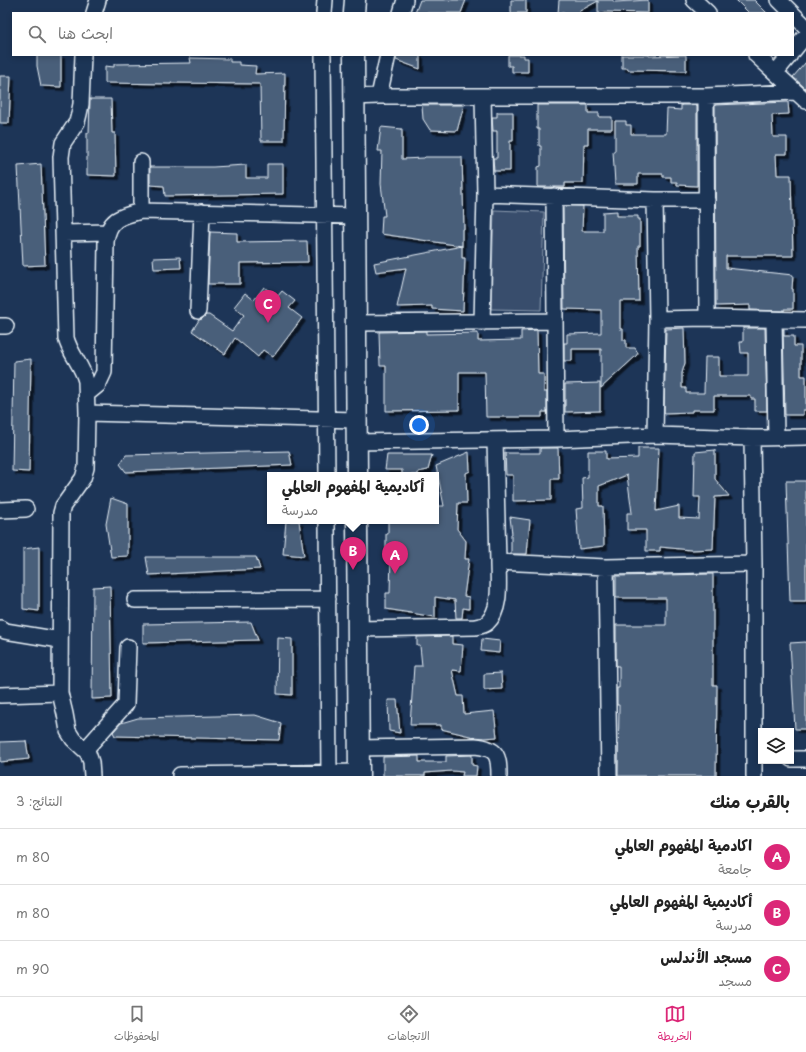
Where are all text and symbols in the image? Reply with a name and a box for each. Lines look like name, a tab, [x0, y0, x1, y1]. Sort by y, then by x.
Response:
search box	[12, 12, 794, 56]
text: ابحث هنا	[58, 21, 113, 44]
icon: search	[26, 23, 48, 45]
pin: C	[255, 290, 281, 323]
your location	[409, 415, 429, 435]
popup	[267, 472, 439, 524]
text: أكاديمية المفهوم العالمي	[282, 474, 424, 497]
text: مدرسة	[282, 500, 318, 519]
pin: B	[340, 537, 366, 570]
pin: A	[382, 541, 408, 574]
map controls	[758, 728, 794, 764]
button: layers	[758, 728, 794, 764]
text: بالقرب منك	[710, 788, 790, 814]
text: النتائج: 3	[16, 791, 63, 810]
text: اكادمية المفهوم العالمي	[615, 833, 752, 856]
text: 80 m	[16, 847, 50, 866]
text: A	[772, 847, 782, 866]
text: جامعة	[718, 859, 752, 878]
text: أكاديمية المفهوم العالمي	[610, 889, 752, 912]
text: 80 m	[16, 903, 50, 922]
text: B	[773, 903, 781, 922]
text: مدرسة	[716, 915, 752, 934]
text: مسجد الأندلس	[661, 945, 752, 968]
text: 90 m	[16, 959, 49, 978]
text: C	[772, 959, 782, 978]
text: مسجد	[719, 971, 752, 990]
tab: المحفوظات	[114, 1003, 159, 1046]
tab: الاتجاهات	[387, 1003, 430, 1046]
tab: الخريطة	[658, 1003, 692, 1046]

